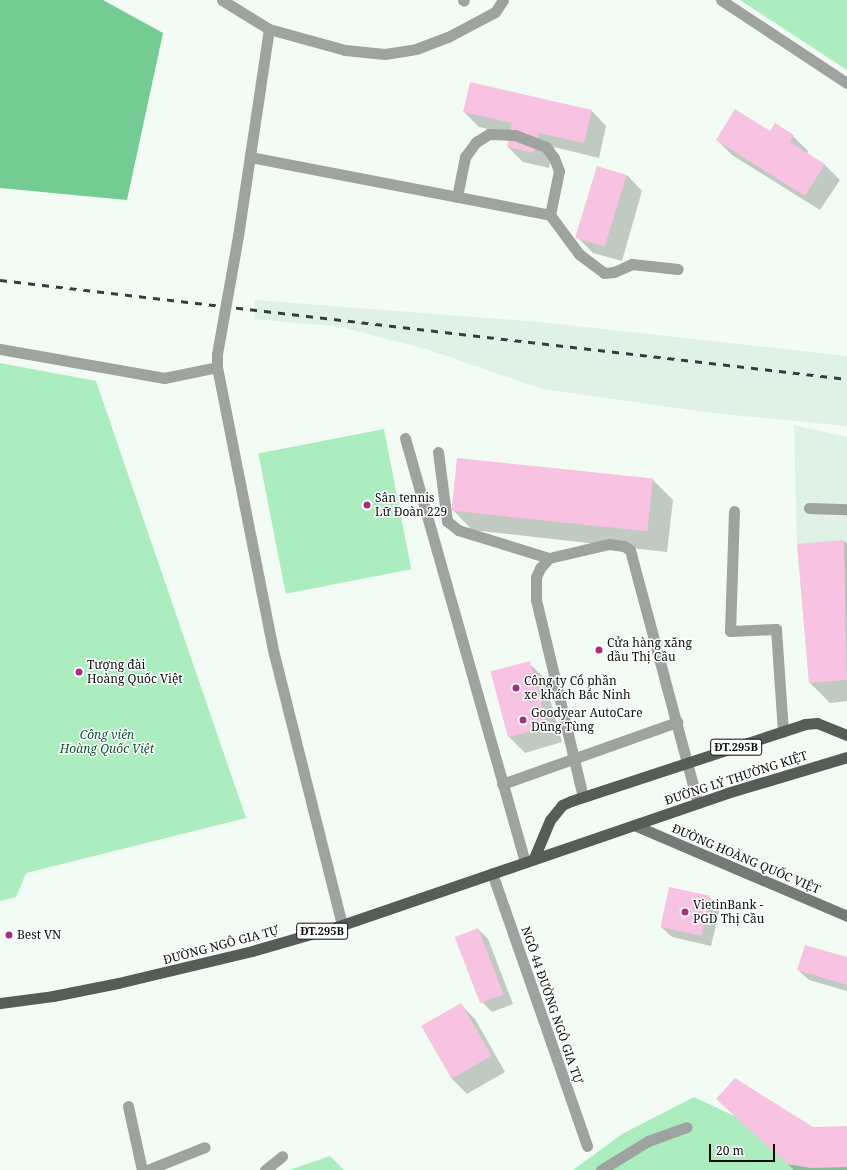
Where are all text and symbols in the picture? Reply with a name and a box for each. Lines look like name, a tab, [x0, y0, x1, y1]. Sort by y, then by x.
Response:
place label: Sân tennis Lữ Đoàn 229	[375, 491, 447, 519]
marker: Sân tennis Lữ Đoàn 229	[362, 500, 372, 510]
place label: Cửa hàng xăng dầu Thị Cầu	[607, 636, 692, 664]
marker: Cửa hàng xăng dầu Thị Cầu	[594, 645, 604, 655]
place label: Tượng đài Hoàng Quốc Việt	[87, 658, 183, 686]
marker: Tượng đài Hoàng Quốc Việt	[74, 667, 84, 677]
place label: Công ty Cổ phần xe khách Bắc Ninh	[524, 674, 630, 702]
marker: Công ty Cổ phần xe khách Bắc Ninh	[511, 683, 521, 693]
place label: Goodyear AutoCare Dũng Tùng	[531, 706, 643, 734]
marker: Goodyear AutoCare Dũng Tùng	[518, 715, 528, 725]
park label: Công viên Hoàng Quốc Việt	[60, 728, 154, 756]
road number: ĐT.295B	[710, 738, 762, 756]
street label: ĐƯỜNG LÝ THƯỜNG KIỆT	[663, 748, 809, 808]
street label: ĐƯỜNG HOÀNG QUỐC VIỆT	[670, 821, 822, 897]
place label: VietinBank - PGD Thị Cầu	[693, 898, 764, 926]
marker: VietinBank - PGD Thị Cầu	[680, 907, 690, 917]
road number: ĐT.295B	[296, 922, 348, 940]
street label: ĐƯỜNG NGÔ GIA TỰ	[162, 923, 280, 967]
street label: NGÕ 44 ĐƯỜNG NGÔ GIA TỰ	[518, 925, 586, 1085]
place label: Best VN	[17, 928, 61, 942]
marker: Best VN	[4, 930, 14, 940]
scale bar	[711, 1136, 777, 1162]
text: 20 m	[716, 1142, 744, 1159]

